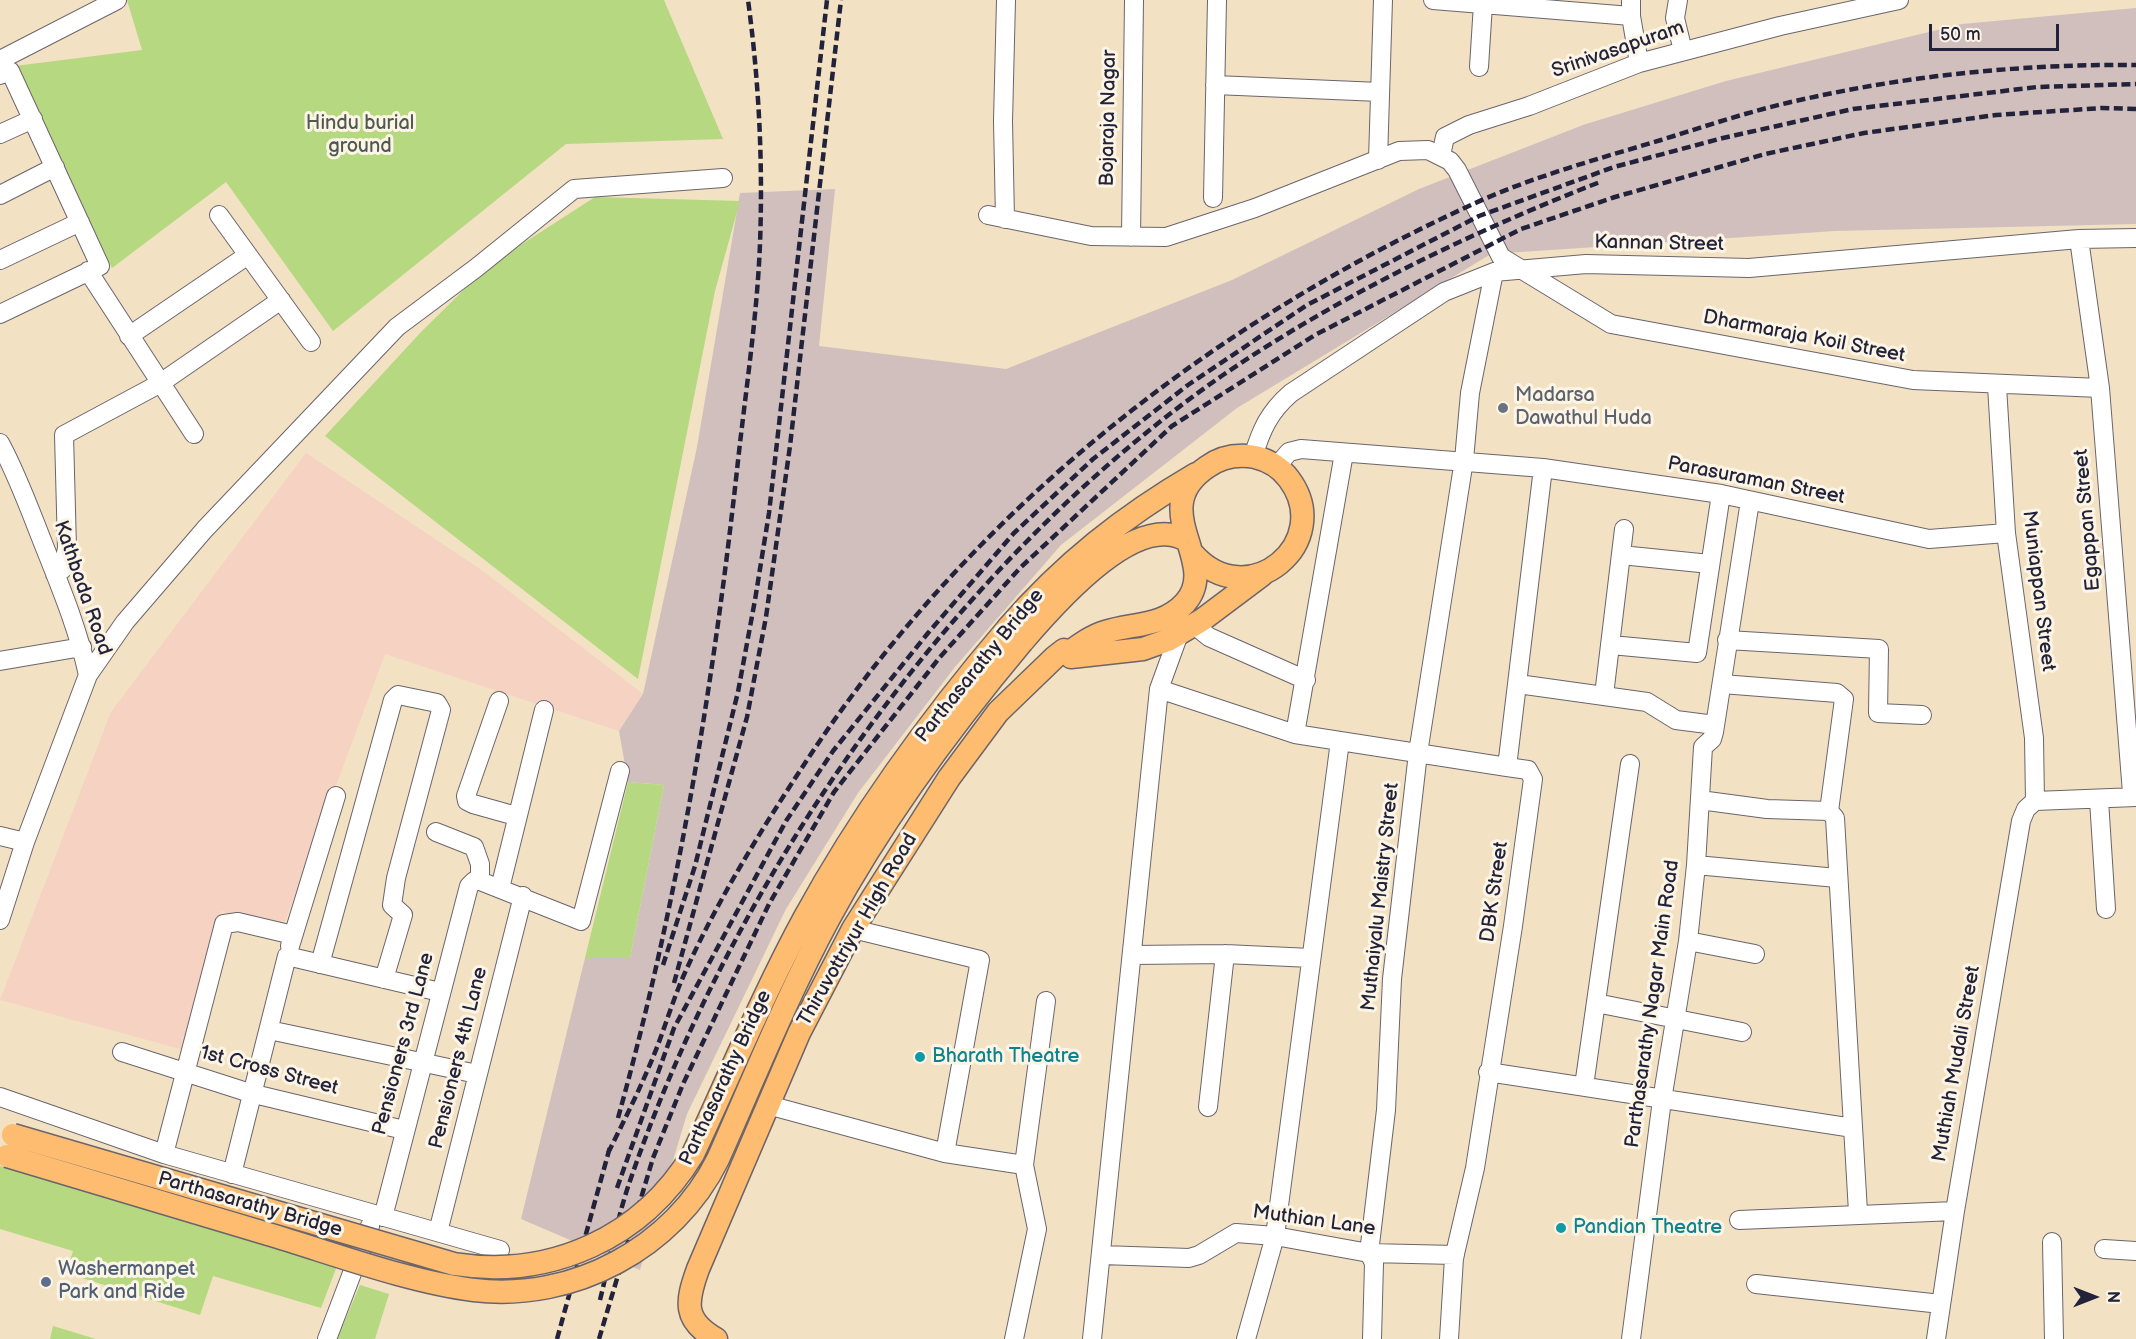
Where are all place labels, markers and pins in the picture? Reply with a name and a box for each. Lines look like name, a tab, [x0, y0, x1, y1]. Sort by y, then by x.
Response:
place label: Madarsa Dawathul Huda	[1515, 384, 1652, 431]
marker: Madarsa Dawathul Huda	[1496, 401, 1510, 415]
place label: Bharath Theatre	[932, 1045, 1079, 1069]
marker: Bharath Theatre	[913, 1050, 927, 1064]
place label: Pandian Theatre	[1573, 1216, 1722, 1240]
marker: Pandian Theatre	[1554, 1221, 1568, 1235]
place label: Washermanpet Park and Ride	[58, 1258, 195, 1305]
marker: Washermanpet Park and Ride	[39, 1275, 53, 1289]

